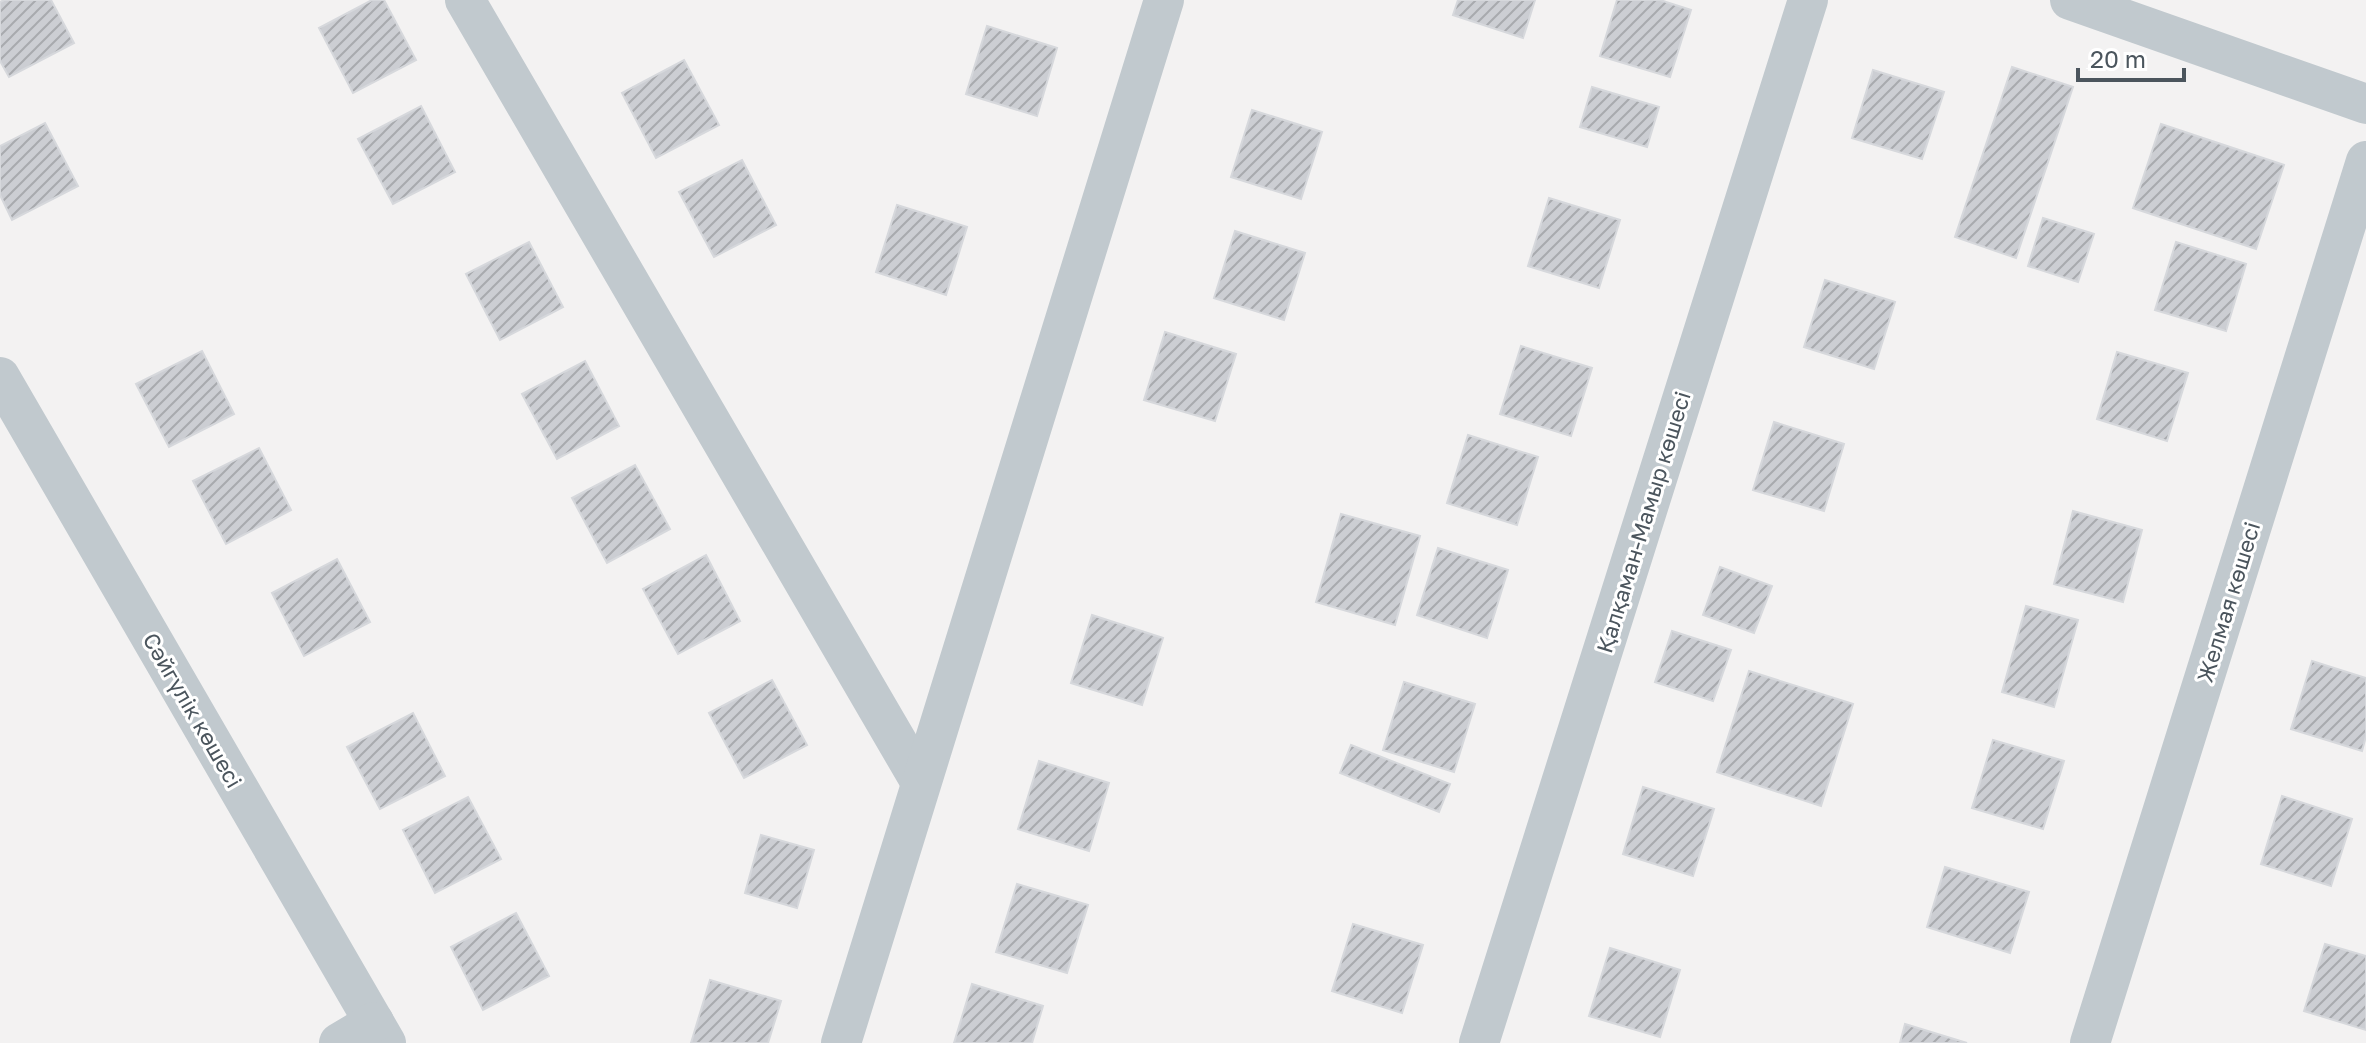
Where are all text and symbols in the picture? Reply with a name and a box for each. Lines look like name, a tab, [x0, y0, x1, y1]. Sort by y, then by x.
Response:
scale bar	[2078, 32, 2184, 82]
text: 20 m	[2090, 44, 2146, 73]
street label: Қалқаман-Мамыр көшесі	[1590, 388, 1696, 656]
street label: Желмая көшесі	[2191, 519, 2265, 685]
street label: Сәйгүлік көшесі	[138, 628, 248, 792]

